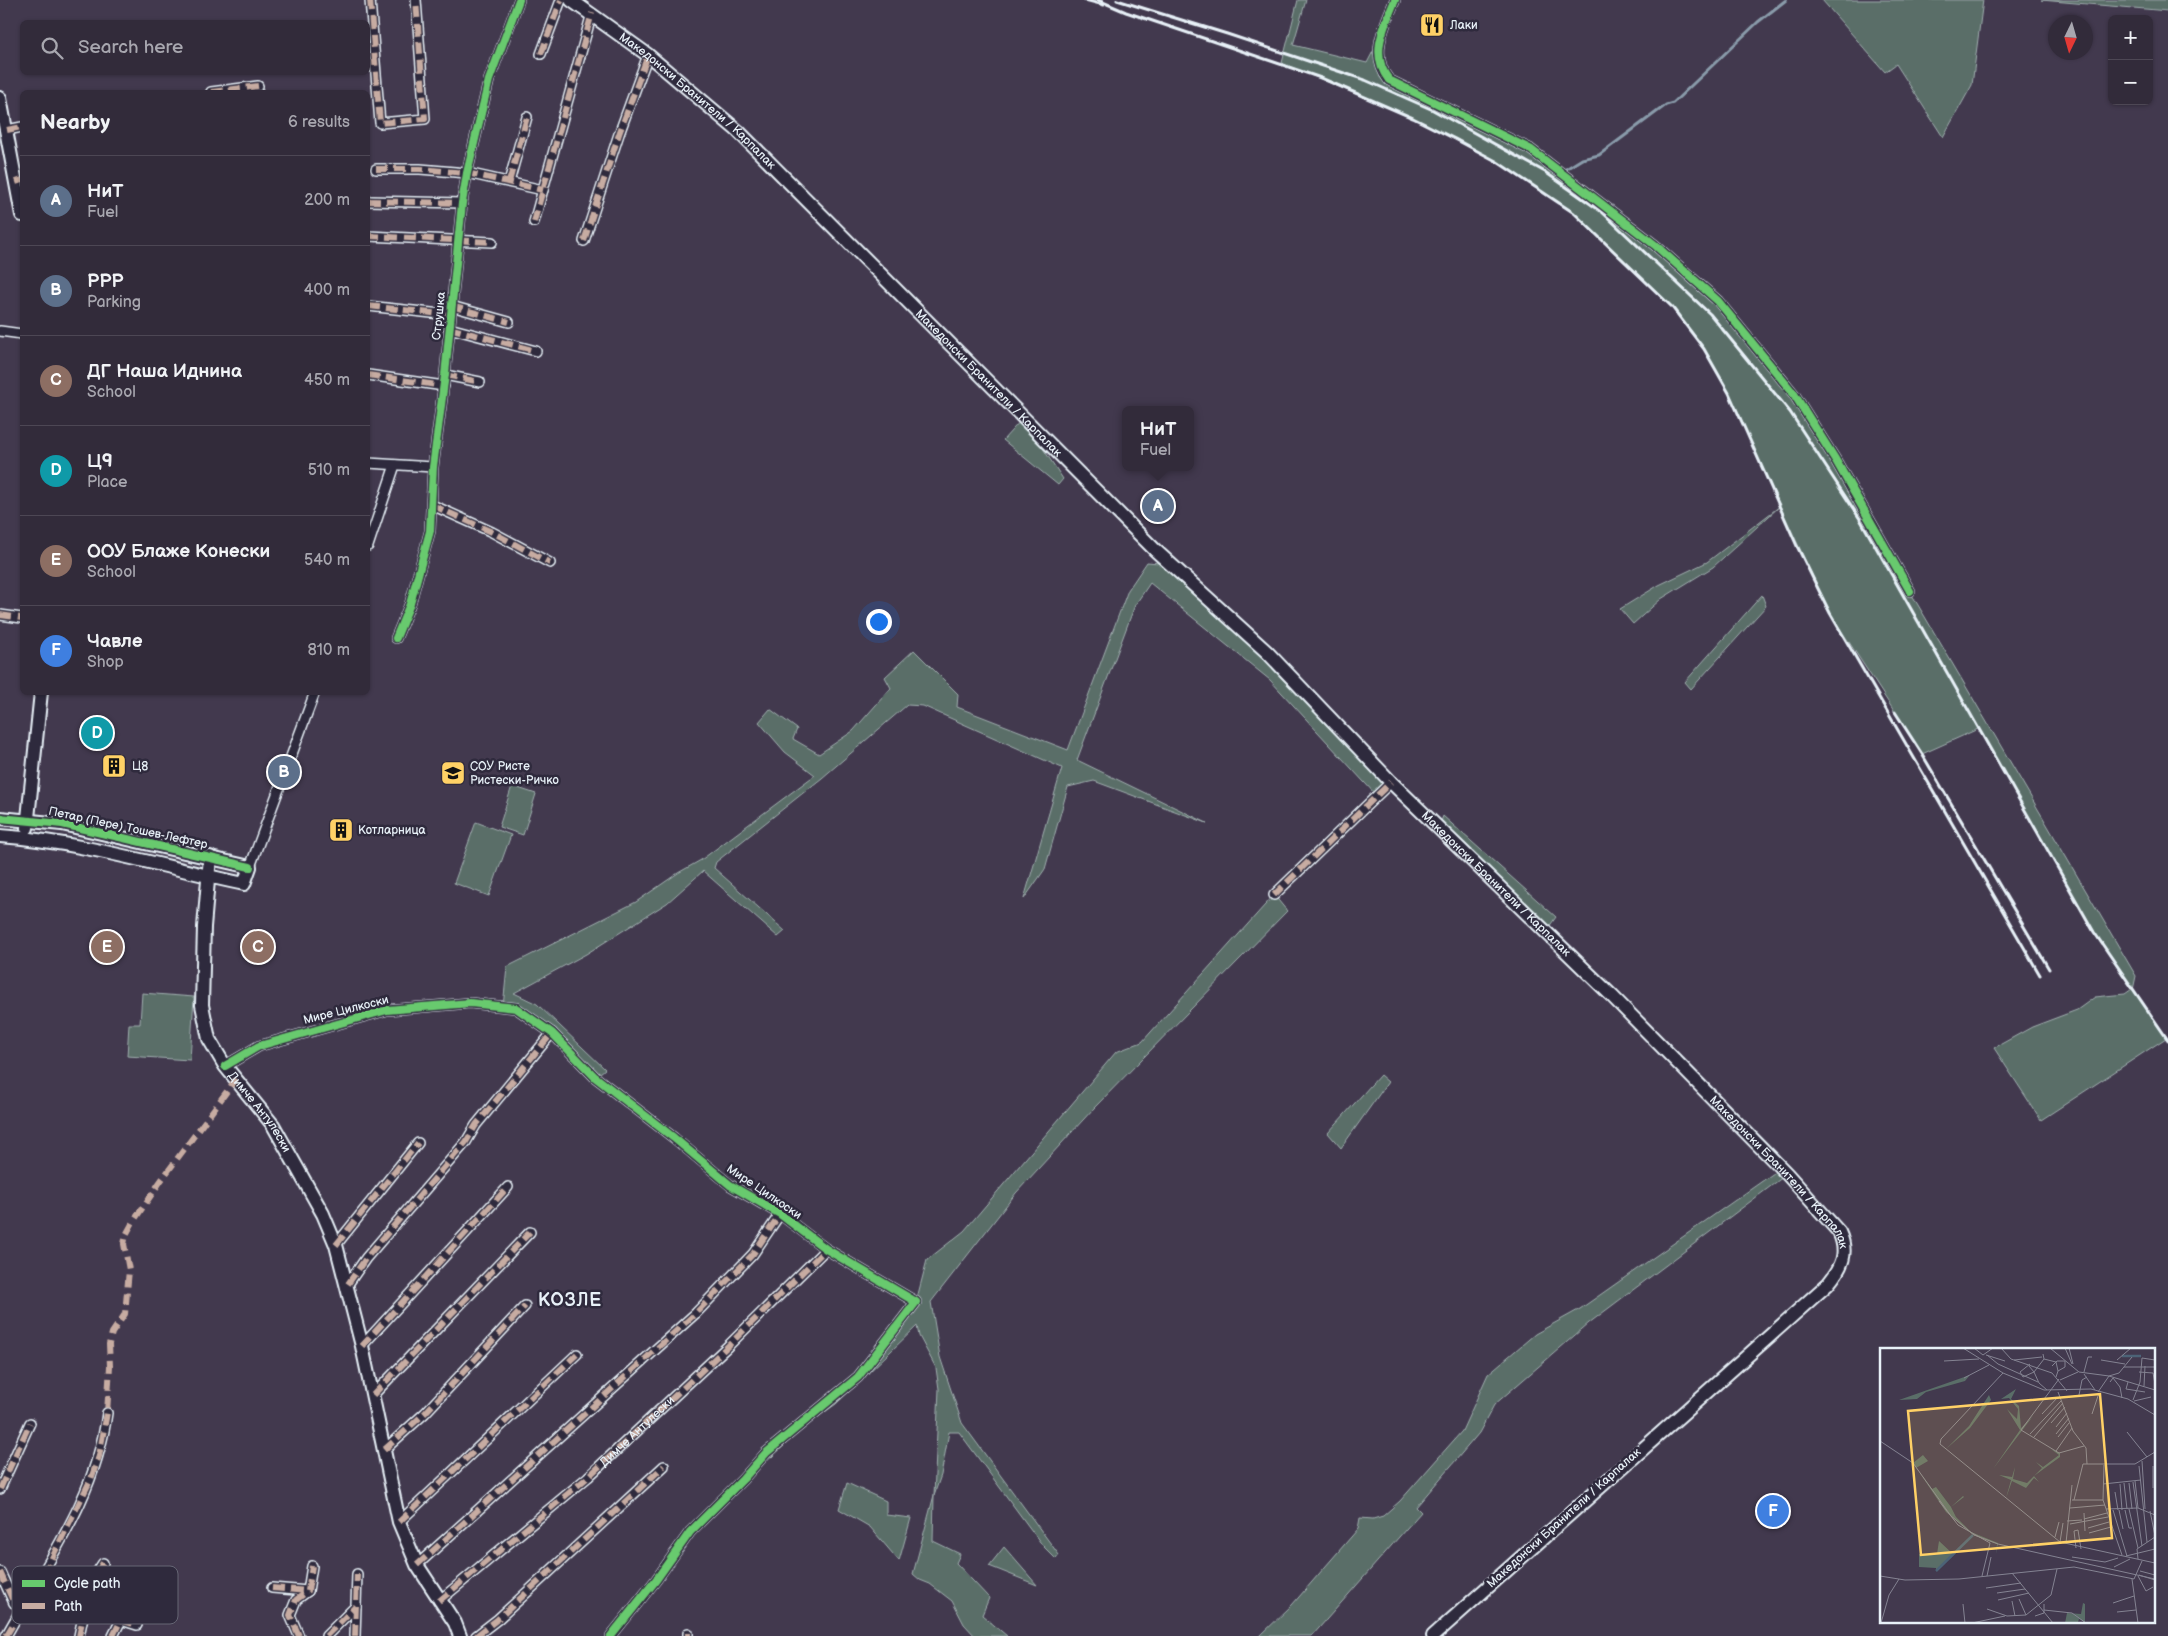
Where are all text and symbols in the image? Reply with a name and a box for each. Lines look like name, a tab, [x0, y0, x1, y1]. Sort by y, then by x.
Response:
restaurant icon: Лаки	[1419, 12, 1445, 38]
north arrow	[2048, 15, 2093, 60]
map controls	[2108, 15, 2153, 105]
button: +	[2108, 15, 2153, 60]
place label: Лаки	[1449, 18, 1478, 33]
search box	[20, 20, 370, 75]
street label: Македонски Бранители / Карпалак	[616, 29, 780, 173]
icon: search	[38, 34, 66, 62]
text: Search here	[78, 36, 183, 59]
button: −	[2108, 60, 2153, 105]
text: Nearby	[40, 110, 110, 135]
text: 6 results	[288, 113, 350, 132]
text: НиТ	[87, 180, 123, 203]
text: A	[51, 191, 61, 210]
text: 200 m	[304, 191, 350, 210]
text: Fuel	[87, 203, 118, 222]
text: РРР	[87, 270, 123, 293]
text: B	[50, 281, 62, 300]
text: 400 m	[304, 281, 350, 300]
street label: Струшка	[429, 291, 449, 341]
text: Parking	[87, 293, 141, 312]
street label: Македонски Бранители / Карпалак	[912, 306, 1066, 460]
text: ДГ Наша Иднина	[87, 360, 242, 383]
text: C	[50, 371, 62, 390]
text: 450 m	[304, 371, 350, 390]
text: School	[87, 383, 136, 402]
popup	[1122, 406, 1194, 471]
text: НиТ	[1140, 418, 1176, 441]
text: Fuel	[1140, 441, 1171, 460]
text: Ц9	[87, 450, 113, 473]
text: D	[50, 461, 62, 480]
text: 510 m	[308, 461, 350, 480]
text: Place	[87, 473, 128, 492]
pin: A	[1142, 487, 1174, 525]
text: ООУ Блаже Конески	[87, 540, 270, 563]
text: E	[51, 551, 61, 570]
text: 540 m	[304, 551, 350, 570]
text: School	[87, 563, 136, 582]
your location	[866, 609, 892, 635]
text: Чавле	[87, 630, 143, 653]
text: F	[51, 641, 61, 660]
text: 810 m	[308, 641, 350, 660]
text: Shop	[87, 653, 124, 672]
pin: D	[81, 714, 113, 752]
building icon: Ц8	[101, 753, 127, 779]
pin: B	[268, 753, 300, 791]
place label: Ц8	[132, 759, 148, 774]
place label: СОУ Ристе Ристески-Ричко	[470, 759, 559, 788]
school or university icon: СОУ Ристе Ристески-Ричко	[440, 760, 466, 786]
street label: Петар (Пере) Тошев-Лефтер	[47, 804, 209, 852]
street label: Македонски Бранители / Карпалак	[1418, 808, 1574, 960]
building icon: Котларница	[328, 817, 354, 843]
place label: Котларница	[358, 823, 426, 838]
pin: E	[91, 928, 123, 966]
pin: C	[242, 928, 274, 966]
street label: Мире Цилкоски	[302, 992, 390, 1028]
street label: Димче Антулески	[225, 1068, 294, 1155]
street label: Македонски Бранители / Карпалак	[1707, 1092, 1851, 1250]
street label: Мире Цилкоски	[724, 1161, 804, 1223]
district label: КОЗЛЕ	[538, 1290, 602, 1311]
inset map	[1880, 1348, 2156, 1624]
street label: Димче Антулески	[596, 1392, 678, 1470]
street label: Македонски Бранители / Карпалак	[1484, 1444, 1645, 1591]
pin: F	[1757, 1492, 1789, 1530]
legend	[12, 1566, 178, 1624]
text: Cycle path	[54, 1575, 121, 1592]
text: Path	[54, 1598, 82, 1615]

